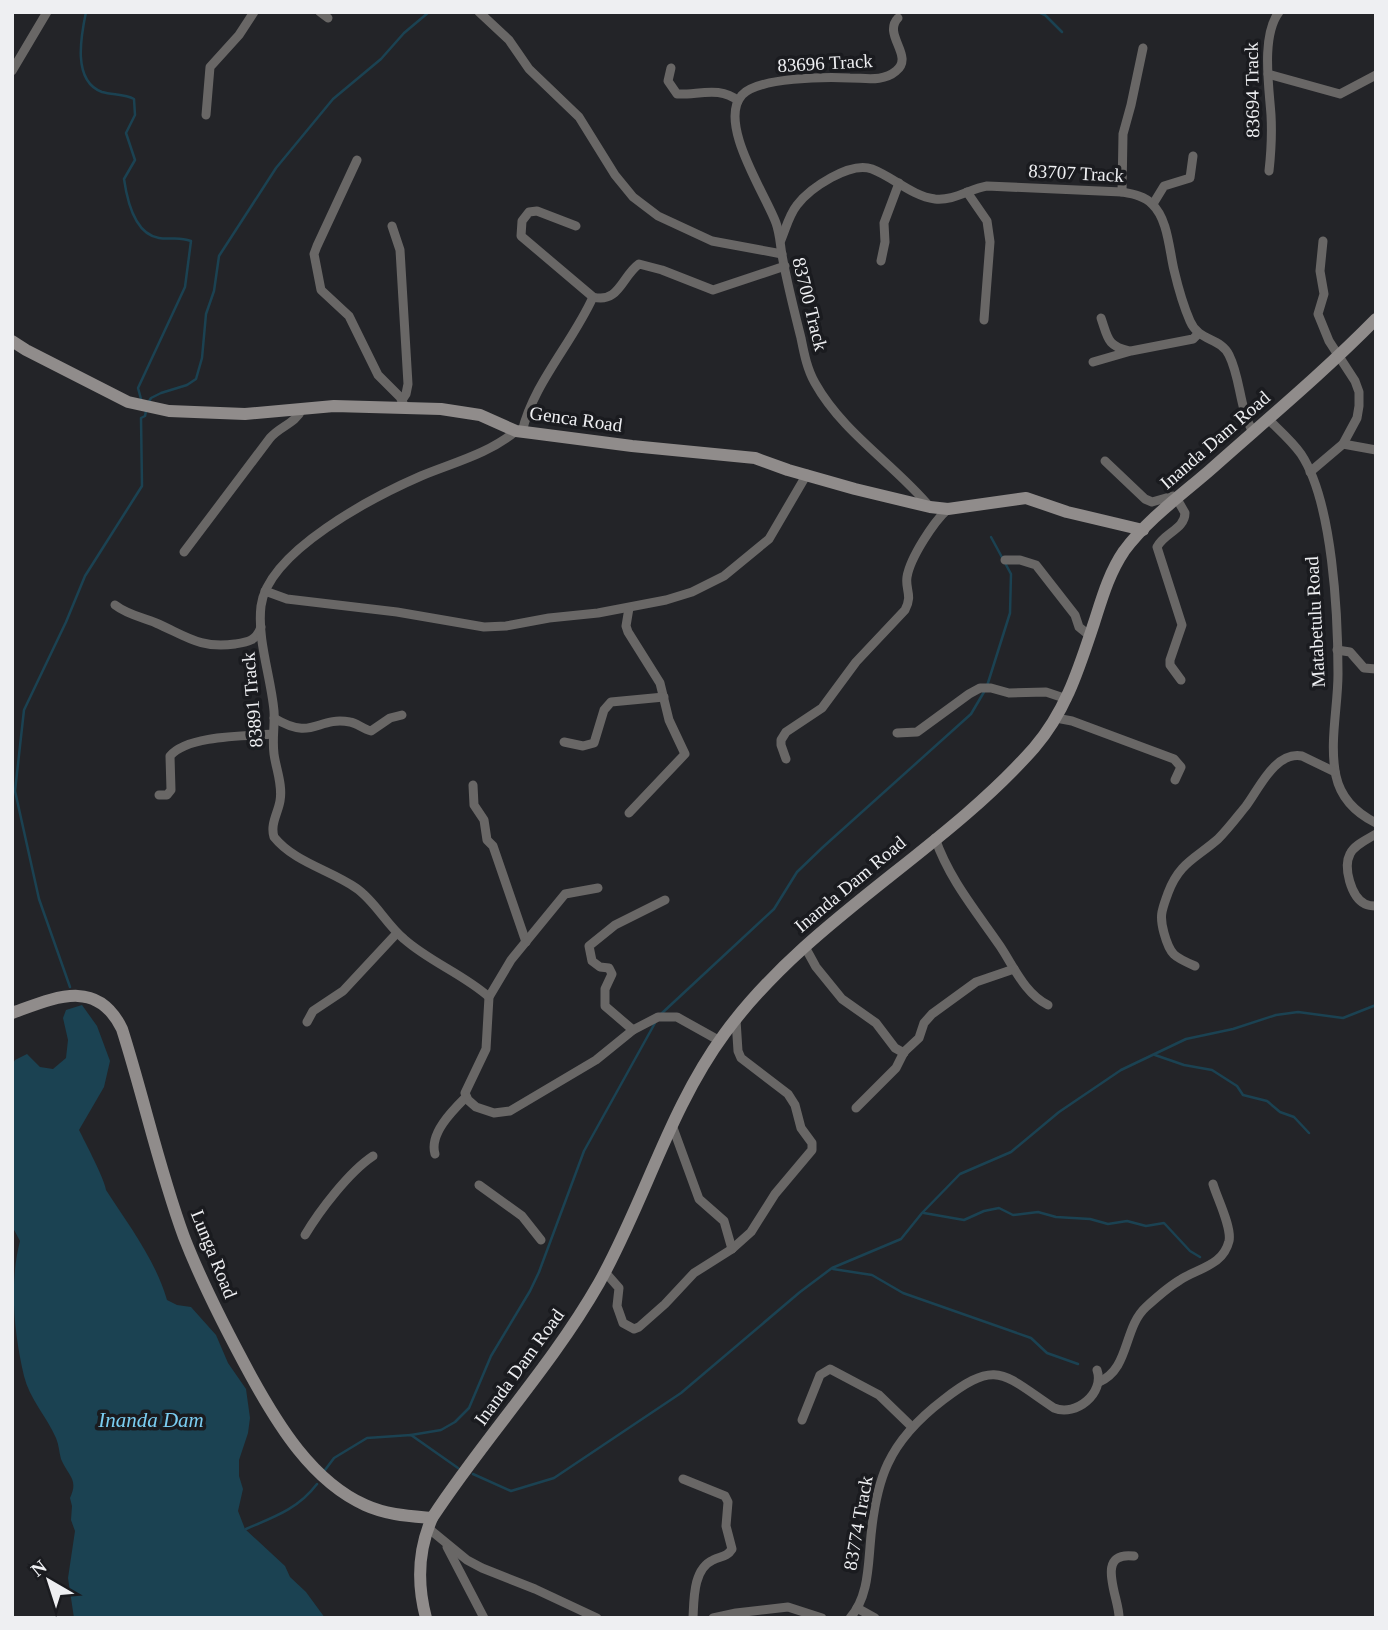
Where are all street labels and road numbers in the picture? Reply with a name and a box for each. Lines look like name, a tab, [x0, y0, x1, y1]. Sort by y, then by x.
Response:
street label: 83694 Track	[1241, 42, 1263, 138]
street label: 83696 Track	[777, 50, 874, 76]
street label: 83707 Track	[1028, 160, 1125, 186]
street label: 83700 Track	[788, 255, 832, 353]
street label: Inanda Dam Road	[1156, 386, 1274, 493]
street label: Genca Road	[528, 402, 624, 436]
street label: Matabetulu Road	[1301, 555, 1329, 688]
street label: 83891 Track	[237, 651, 267, 749]
street label: Inanda Dam Road	[790, 831, 910, 936]
street label: Lunga Road	[187, 1207, 241, 1302]
street label: Inanda Dam Road	[470, 1305, 568, 1429]
street label: 83774 Track	[839, 1474, 877, 1572]

